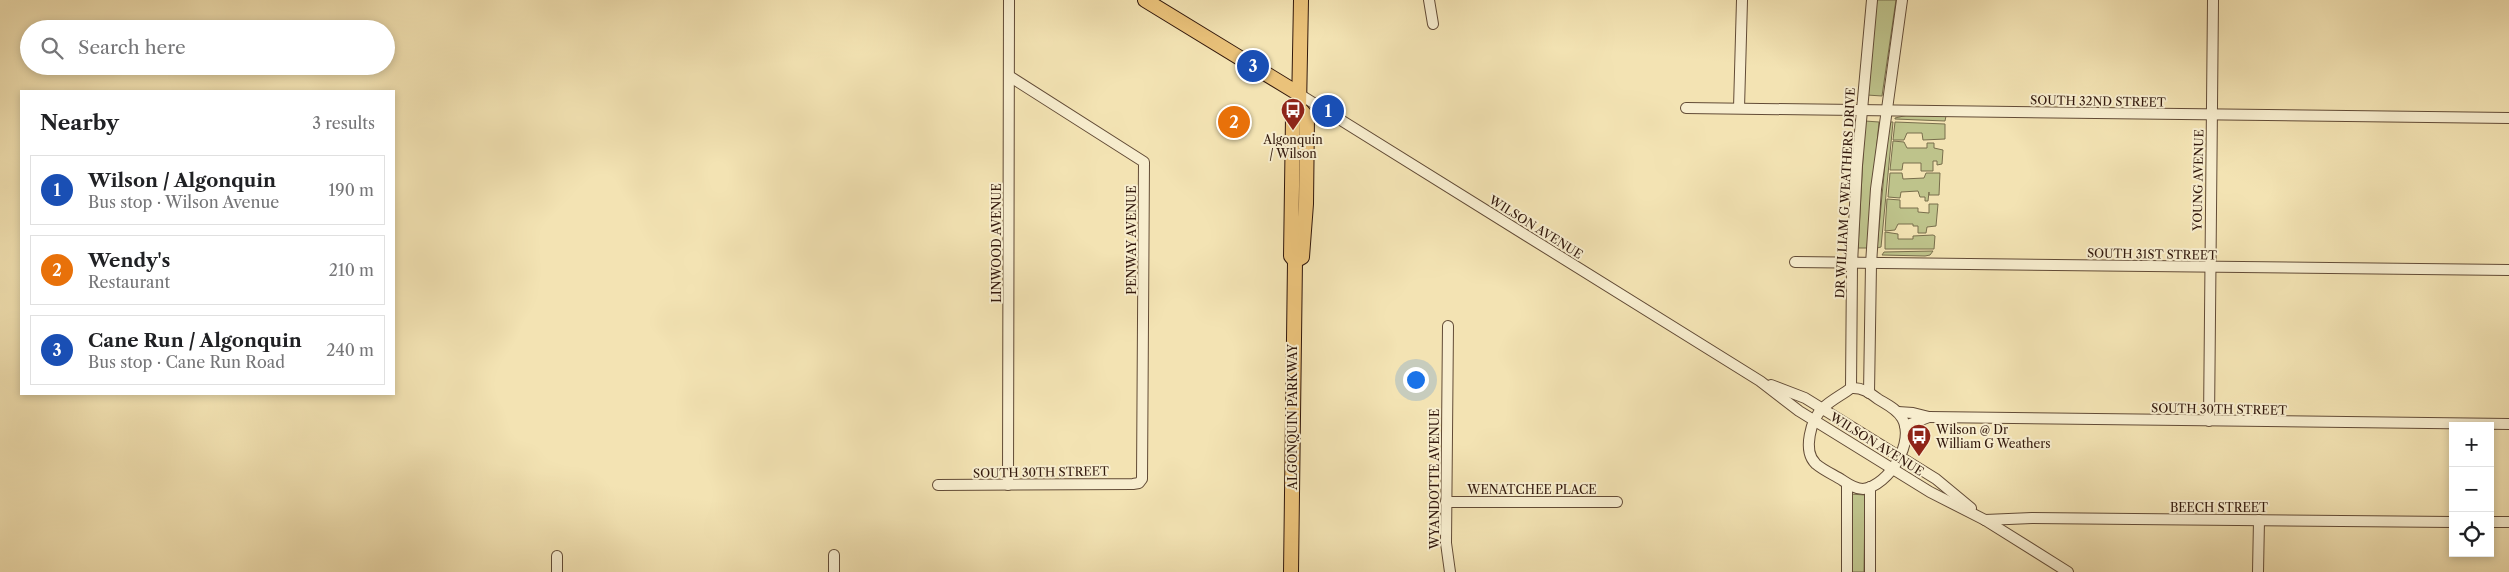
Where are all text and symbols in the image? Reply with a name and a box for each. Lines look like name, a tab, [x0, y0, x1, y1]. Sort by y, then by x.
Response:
search box	[20, 20, 395, 75]
icon: search	[38, 34, 66, 62]
text: Search here	[78, 36, 186, 59]
pin: 3	[1237, 47, 1269, 85]
street label: DR WILLIAM G WEATHERS DRIVE	[1832, 87, 1858, 299]
pin: 1	[1312, 92, 1344, 130]
street label: SOUTH 32ND STREET	[2030, 92, 2166, 110]
bus stop icon: Algonquin / Wilson	[1280, 97, 1306, 131]
pin: 2	[1218, 103, 1250, 141]
text: Nearby	[40, 110, 119, 135]
text: 3 results	[312, 113, 375, 133]
street label: YOUNG AVENUE	[2190, 129, 2206, 232]
place label: Algonquin / Wilson	[1262, 132, 1323, 161]
text: Wilson / Algonquin	[88, 169, 276, 192]
text: 1	[53, 180, 61, 200]
text: 190 m	[329, 180, 374, 200]
street label: LINWOOD AVENUE	[989, 183, 1004, 303]
street label: PENWAY AVENUE	[1124, 185, 1139, 295]
text: Bus stop · Wilson Avenue	[88, 192, 279, 212]
street label: WILSON AVENUE	[1486, 192, 1586, 262]
street label: SOUTH 31ST STREET	[2087, 245, 2217, 263]
text: Wendy's	[88, 249, 170, 272]
text: 2	[52, 260, 62, 280]
text: 210 m	[329, 260, 374, 280]
text: Restaurant	[88, 272, 170, 292]
text: Cane Run / Algonquin	[88, 329, 302, 352]
text: 3	[52, 340, 62, 360]
text: 240 m	[326, 340, 374, 360]
street label: ALGONQUIN PARKWAY	[1285, 344, 1300, 491]
text: Bus stop · Cane Run Road	[88, 352, 285, 372]
your location	[1403, 367, 1429, 393]
street label: SOUTH 30TH STREET	[2151, 400, 2287, 418]
street label: WYANDOTTE AVENUE	[1427, 409, 1442, 550]
street label: WILSON AVENUE	[1827, 409, 1927, 479]
place label: Wilson @ Dr William G Weathers	[1935, 422, 2051, 451]
map controls	[2449, 422, 2494, 557]
button: +	[2449, 422, 2494, 467]
bus stop icon: Wilson @ Dr William G Weathers	[1906, 423, 1932, 457]
street label: SOUTH 30TH STREET	[973, 463, 1109, 481]
button: −	[2449, 467, 2494, 512]
street label: WENATCHEE PLACE	[1466, 482, 1597, 497]
street label: BEECH STREET	[2170, 500, 2268, 515]
button: locate	[2449, 512, 2494, 557]

